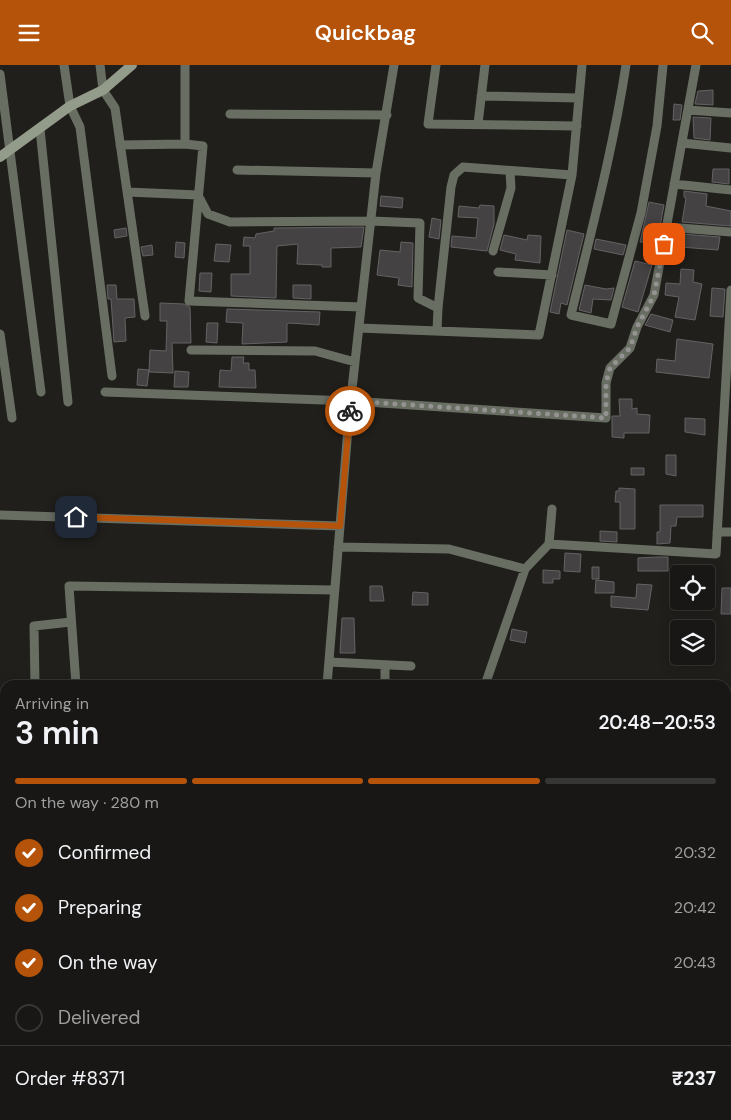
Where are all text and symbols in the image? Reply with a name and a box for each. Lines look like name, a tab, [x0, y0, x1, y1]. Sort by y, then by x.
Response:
text: Quickbag	[315, 18, 416, 47]
icon: menu	[15, 19, 43, 47]
icon: search	[688, 19, 716, 47]
pin	[643, 223, 685, 265]
icon: bag	[650, 230, 678, 258]
courier	[325, 386, 375, 436]
icon: bike	[336, 397, 364, 425]
pin	[55, 496, 97, 538]
icon: home	[62, 503, 90, 531]
map controls	[670, 565, 715, 665]
button: locate	[670, 565, 715, 610]
button: layers	[670, 620, 715, 665]
text: Arriving in	[15, 693, 89, 714]
text: 20:48–20:53	[598, 710, 716, 735]
text: 3 min	[15, 712, 99, 754]
text: On the way · 280 m	[15, 792, 159, 813]
icon: check	[15, 839, 43, 867]
text: Confirmed	[58, 840, 151, 865]
text: 20:32	[674, 842, 716, 863]
icon: check	[15, 894, 43, 922]
text: Preparing	[58, 895, 142, 920]
text: 20:42	[674, 897, 716, 918]
icon: check	[15, 949, 43, 977]
text: On the way	[58, 950, 158, 975]
text: 20:43	[674, 952, 716, 973]
text: Delivered	[58, 1005, 140, 1030]
text: Order #8371	[15, 1066, 125, 1091]
text: ₹237	[672, 1066, 716, 1091]

